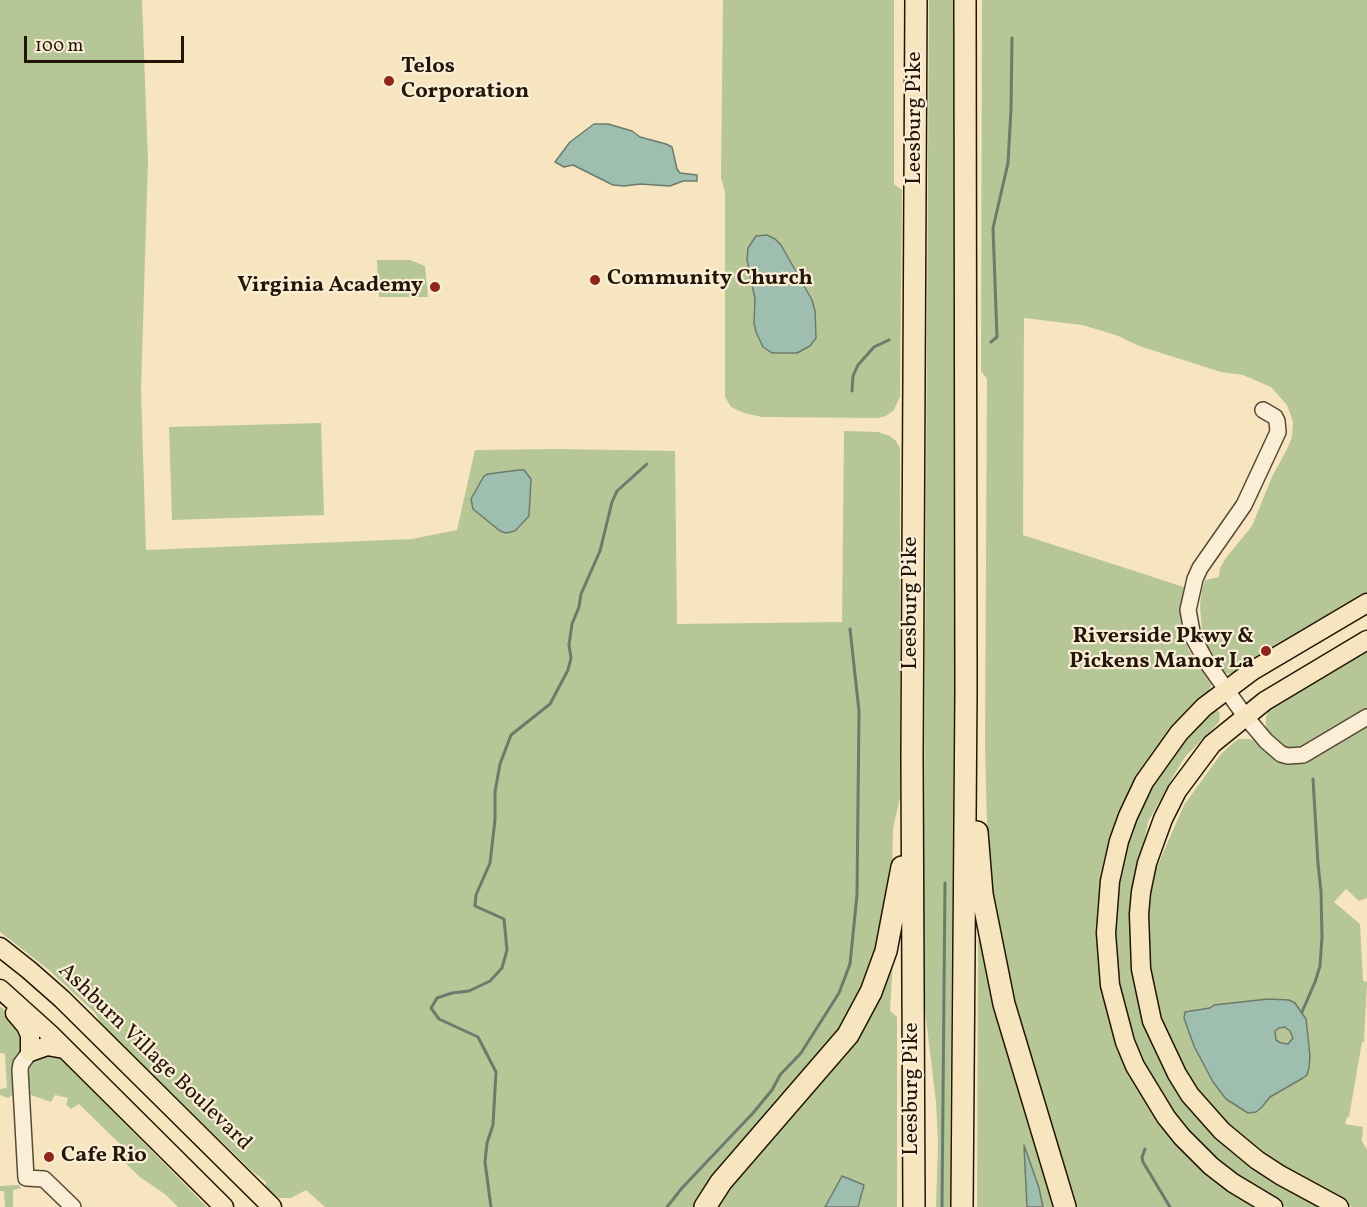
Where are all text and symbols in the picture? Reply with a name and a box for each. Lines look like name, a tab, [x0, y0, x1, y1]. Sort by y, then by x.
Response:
scale bar	[27, 24, 188, 62]
text: 100 m	[35, 34, 84, 59]
street label: Leesburg Pike	[903, 51, 929, 185]
place label: Telos Corporation	[401, 55, 529, 106]
marker: Telos Corporation	[382, 74, 396, 88]
place label: Community Church	[607, 267, 813, 293]
marker: Community Church	[588, 273, 602, 287]
place label: Virginia Academy	[237, 274, 423, 300]
marker: Virginia Academy	[428, 280, 442, 294]
street label: Leesburg Pike	[899, 536, 925, 670]
place label: Riverside Pkwy & Pickens Manor La	[1069, 625, 1254, 676]
marker: Riverside Pkwy & Pickens Manor La	[1259, 644, 1273, 658]
street label: Ashburn Village Boulevard	[52, 959, 256, 1157]
street label: Leesburg Pike	[900, 1022, 926, 1156]
place label: Cafe Rio	[61, 1144, 147, 1170]
marker: Cafe Rio	[42, 1150, 56, 1164]

